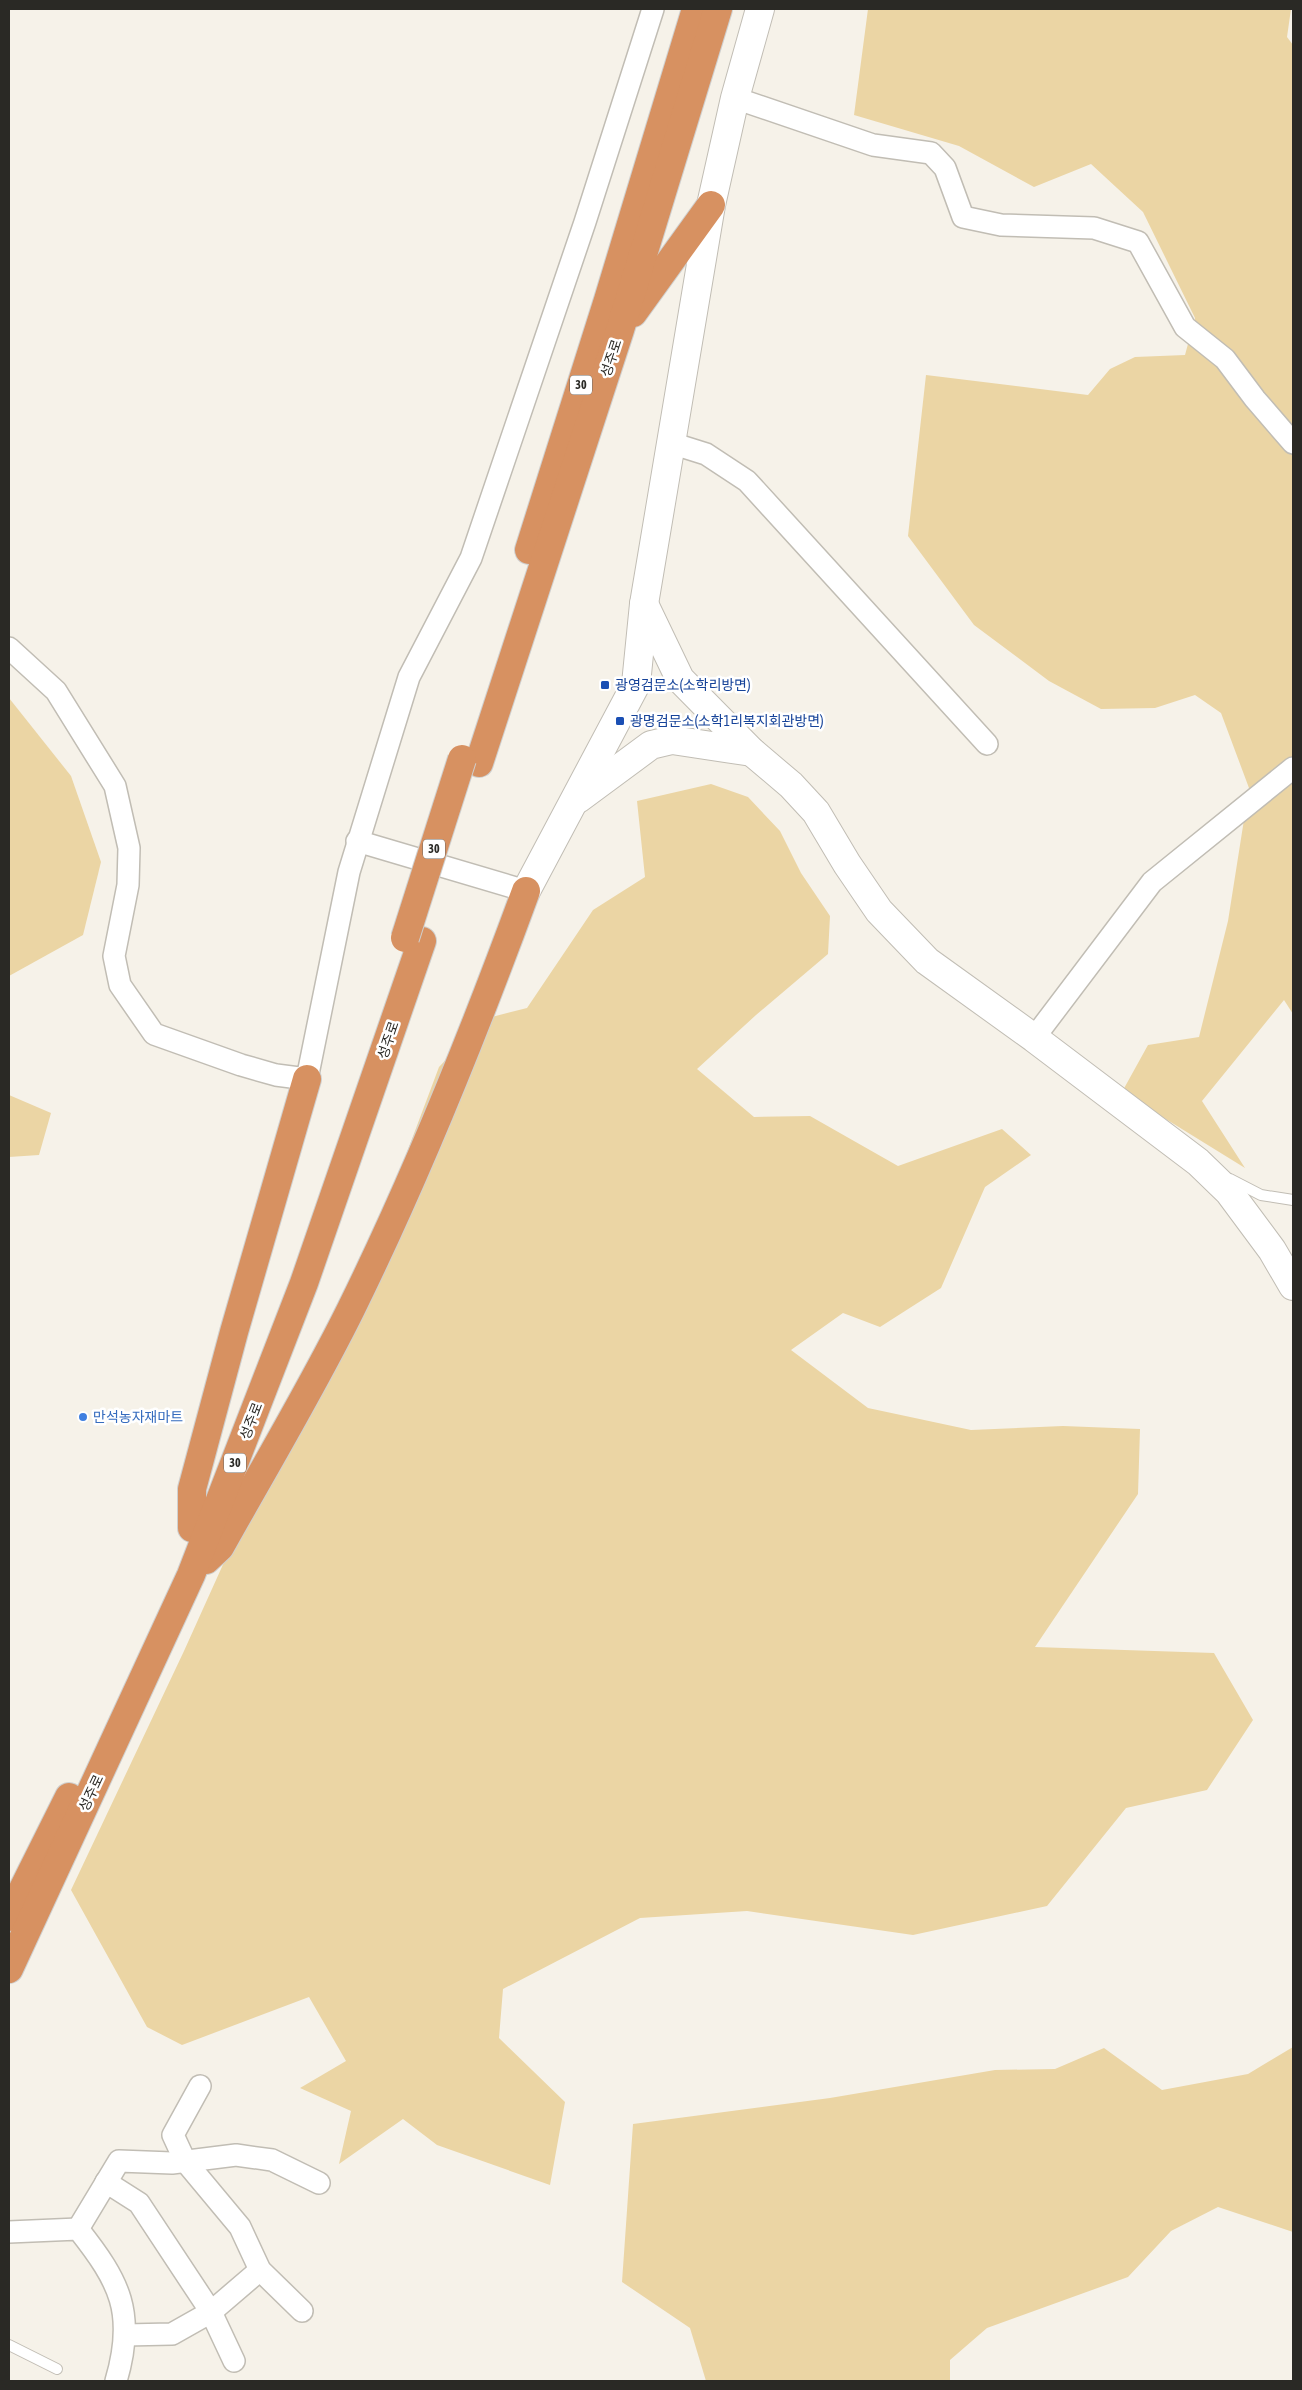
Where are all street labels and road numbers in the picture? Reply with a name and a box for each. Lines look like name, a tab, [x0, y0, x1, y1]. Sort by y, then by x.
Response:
street label: 성주로	[597, 337, 625, 379]
road number: 30	[570, 376, 592, 394]
road number: 30	[423, 840, 445, 859]
street label: 성주로	[374, 1019, 402, 1061]
street label: 성주로	[237, 1400, 265, 1442]
road number: 30	[224, 1454, 246, 1472]
street label: 성주로	[76, 1772, 106, 1814]

